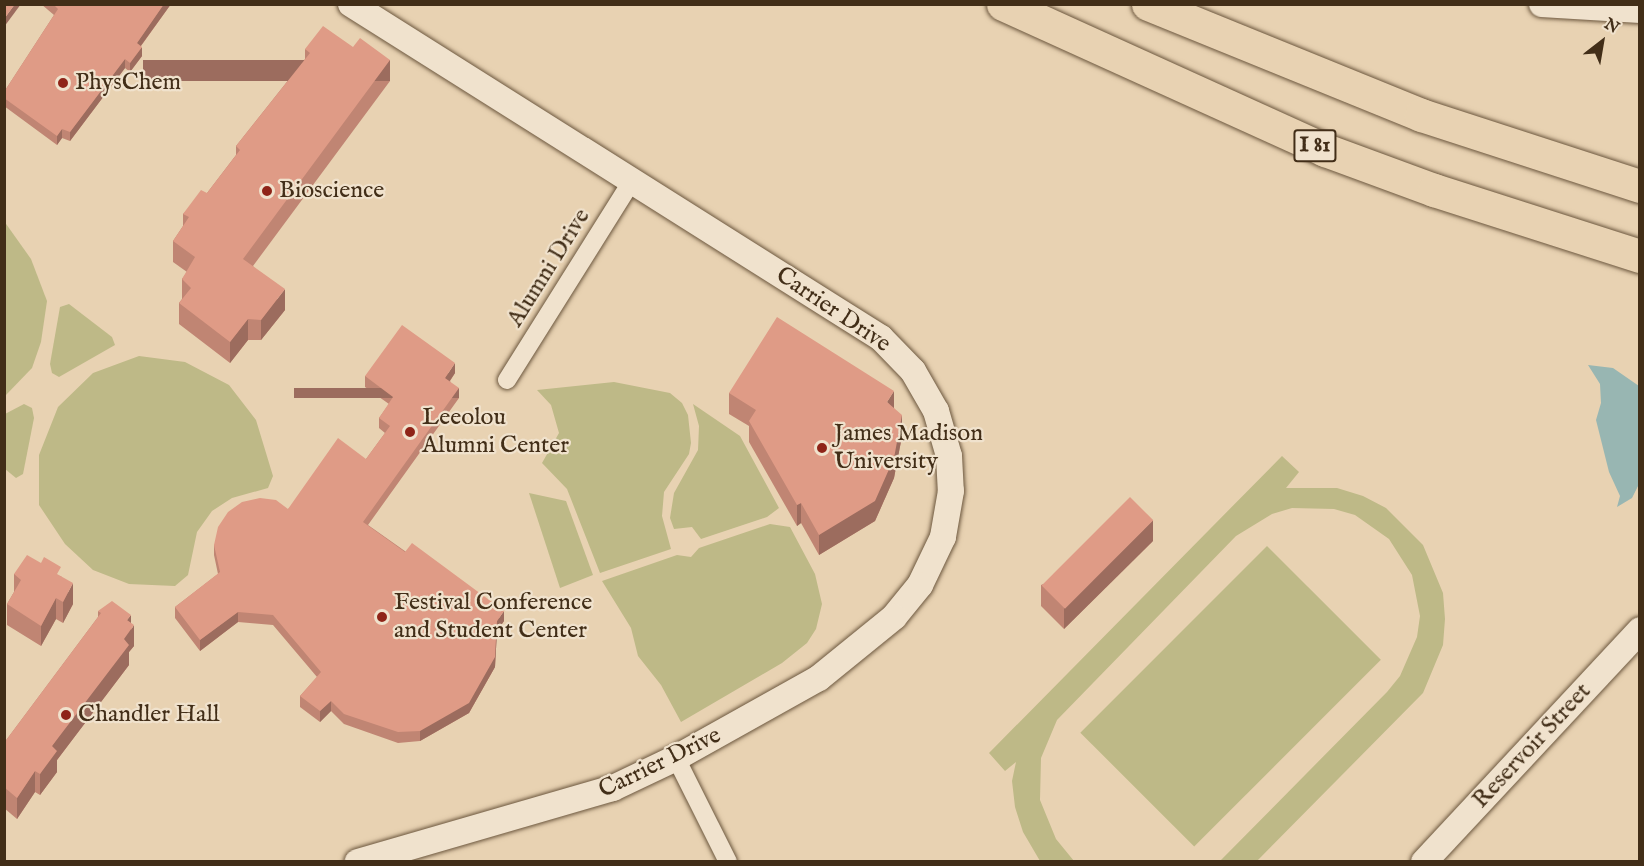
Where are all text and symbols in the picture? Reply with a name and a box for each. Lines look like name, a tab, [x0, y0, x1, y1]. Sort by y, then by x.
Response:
north arrow	[1572, 12, 1632, 72]
text: N	[1600, 14, 1622, 39]
place label: PhysChem	[75, 69, 181, 97]
marker: PhysChem	[56, 76, 70, 90]
road number: I 81	[1292, 127, 1338, 165]
place label: Bioscience	[279, 177, 384, 205]
marker: Bioscience	[260, 184, 274, 198]
street label: Alumni Drive	[501, 204, 597, 332]
street label: Carrier Drive	[770, 261, 896, 359]
place label: Leeolou Alumni Center	[422, 404, 569, 460]
place label: James Madison University	[834, 420, 983, 476]
marker: Leeolou Alumni Center	[403, 425, 417, 439]
marker: James Madison University	[815, 441, 829, 455]
place label: Festival Conference and Student Center	[394, 589, 592, 645]
marker: Festival Conference and Student Center	[375, 610, 389, 624]
street label: Reservoir Street	[1467, 677, 1597, 815]
place label: Chandler Hall	[78, 701, 220, 729]
marker: Chandler Hall	[59, 708, 73, 722]
street label: Carrier Drive	[594, 721, 726, 805]

